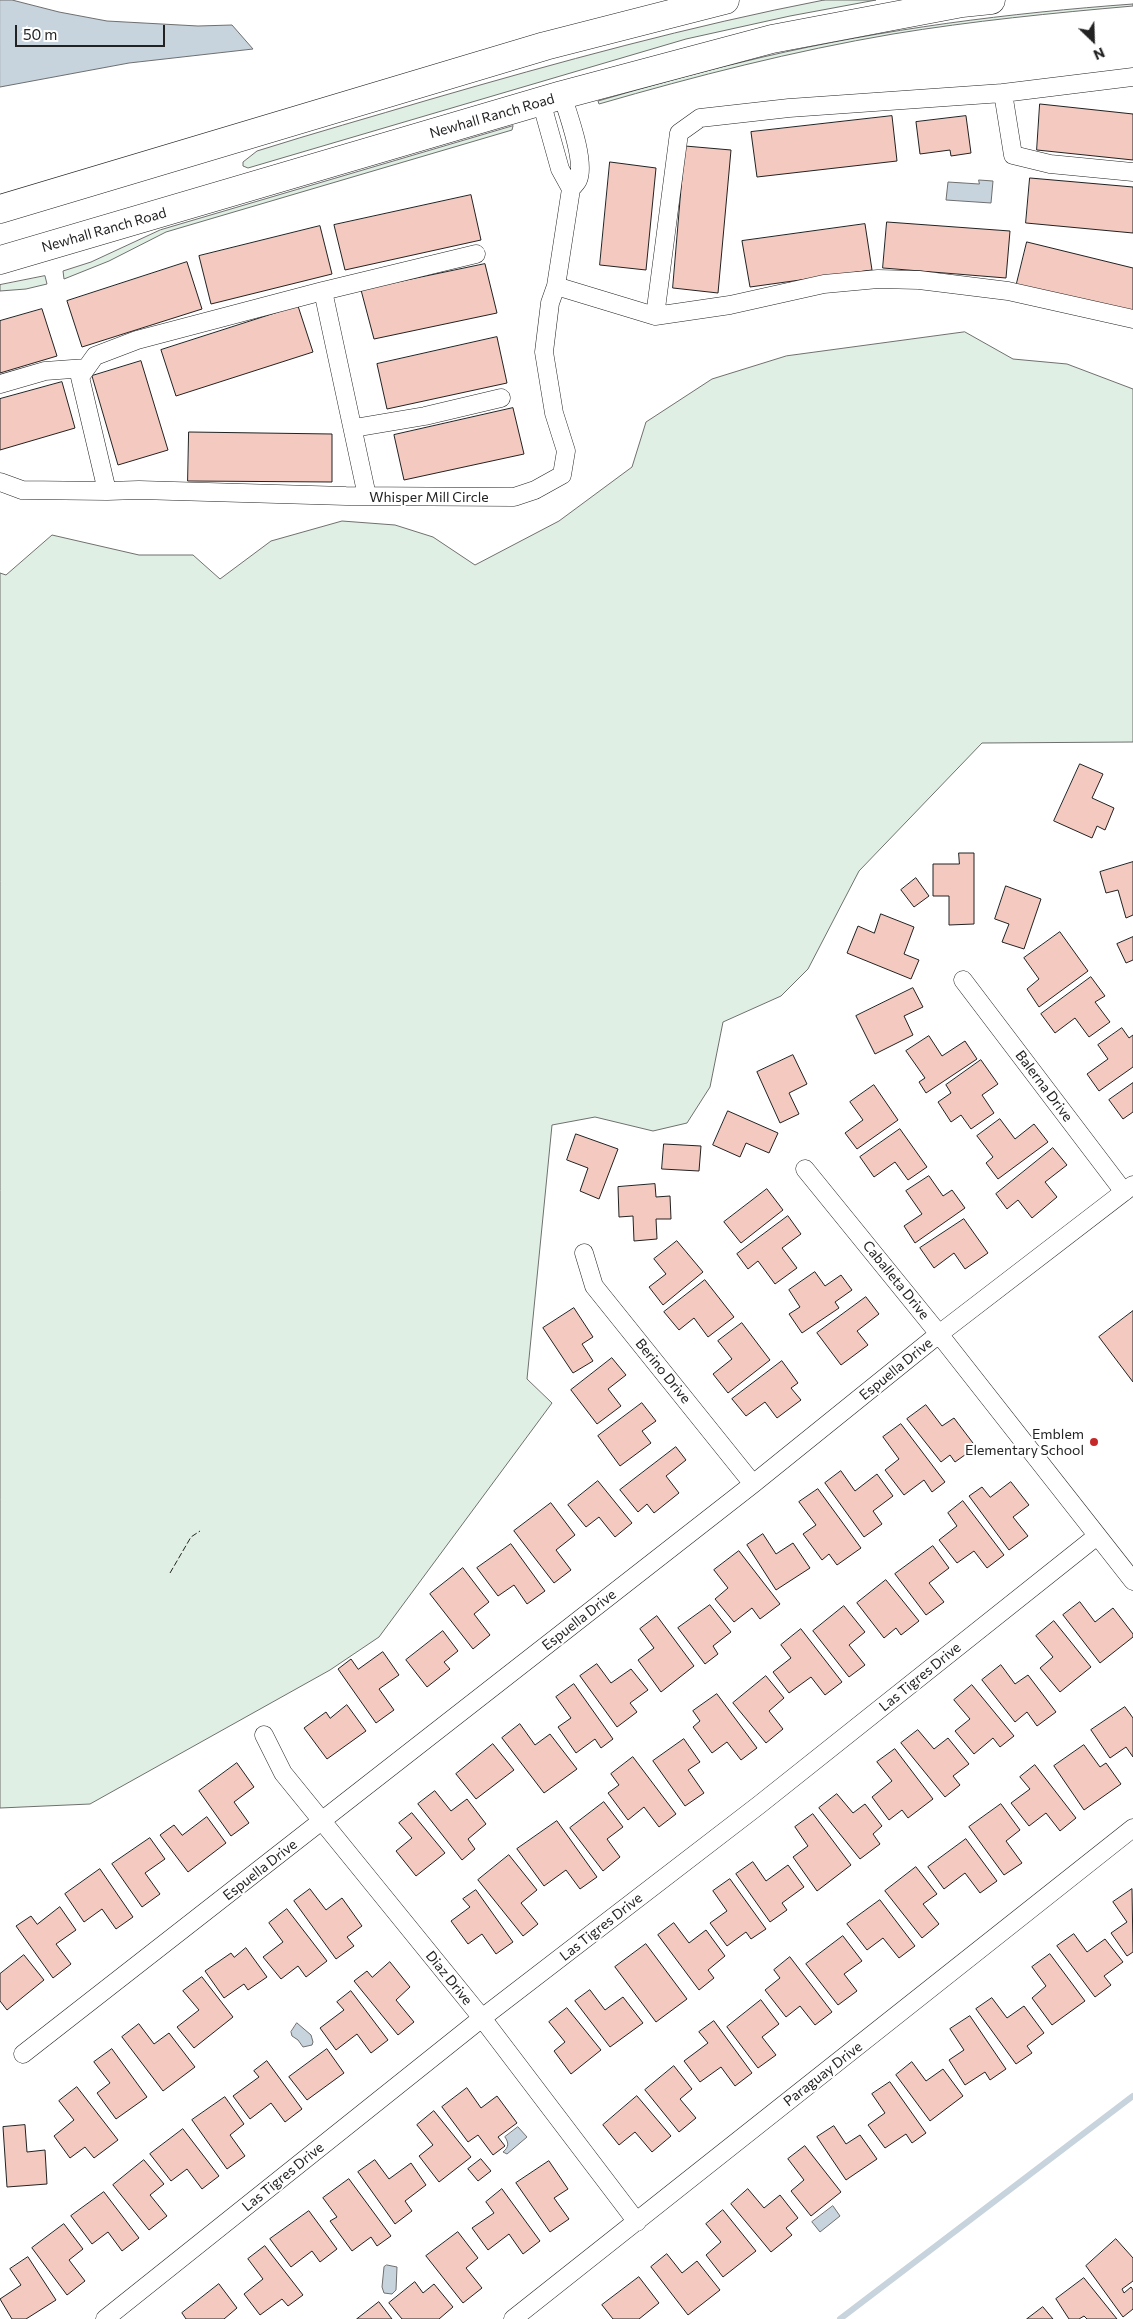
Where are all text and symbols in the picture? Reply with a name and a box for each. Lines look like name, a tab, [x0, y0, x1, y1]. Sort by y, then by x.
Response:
scale bar	[18, 15, 168, 47]
north arrow	[1068, 15, 1118, 65]
text: 50 m	[23, 25, 57, 43]
text: N	[1091, 44, 1108, 64]
street label: Newhall Ranch Road	[428, 90, 556, 142]
street label: Newhall Ranch Road	[40, 204, 168, 256]
street label: Whisper Mill Circle	[369, 489, 489, 505]
street label: Balerna Drive	[1012, 1047, 1076, 1125]
street label: Caballeta Drive	[859, 1237, 933, 1323]
street label: Espuella Drive	[856, 1334, 936, 1404]
street label: Berino Drive	[632, 1335, 694, 1407]
place label: Emblem Elementary School	[965, 1426, 1084, 1458]
marker: Emblem Elementary School	[1088, 1436, 1100, 1448]
street label: Espuella Drive	[539, 1586, 619, 1654]
street label: Las Tigres Drive	[876, 1639, 964, 1715]
street label: Espuella Drive	[220, 1836, 300, 1904]
street label: Las Tigres Drive	[556, 1890, 646, 1964]
street label: Diaz Drive	[422, 1948, 476, 2008]
street label: Paraguay Drive	[780, 2038, 866, 2110]
street label: Las Tigres Drive	[239, 2139, 327, 2215]

